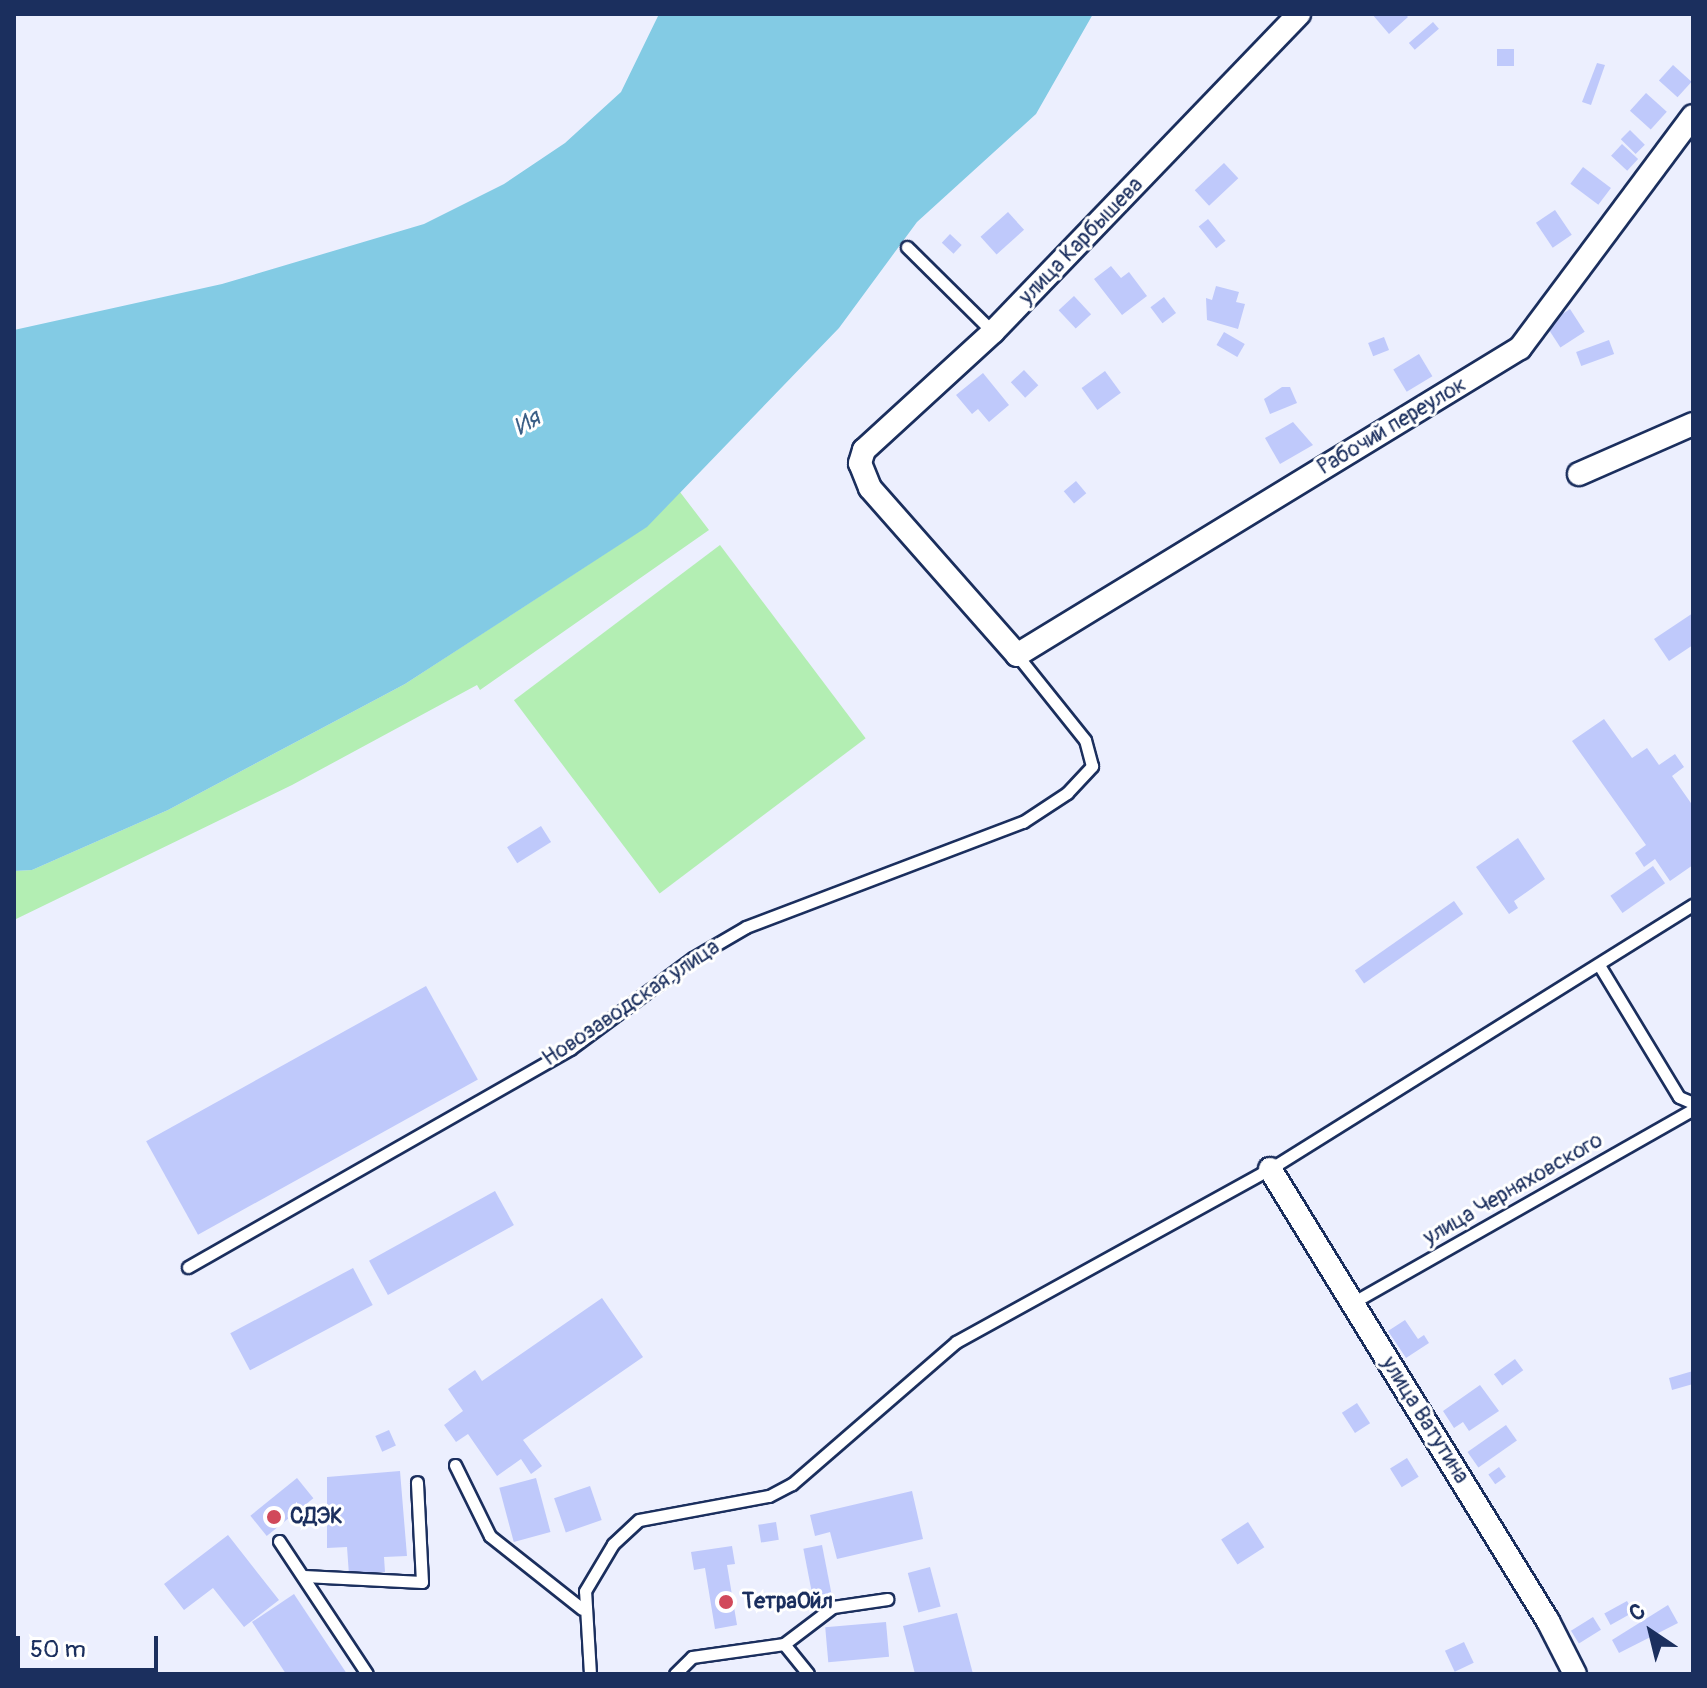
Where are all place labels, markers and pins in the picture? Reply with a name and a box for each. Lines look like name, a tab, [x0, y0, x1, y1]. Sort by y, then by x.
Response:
place label: СДЭК	[290, 1504, 343, 1530]
marker: СДЭК	[265, 1508, 283, 1526]
place label: ТетраОйл	[742, 1589, 833, 1615]
marker: ТетраОйл	[717, 1593, 735, 1611]

